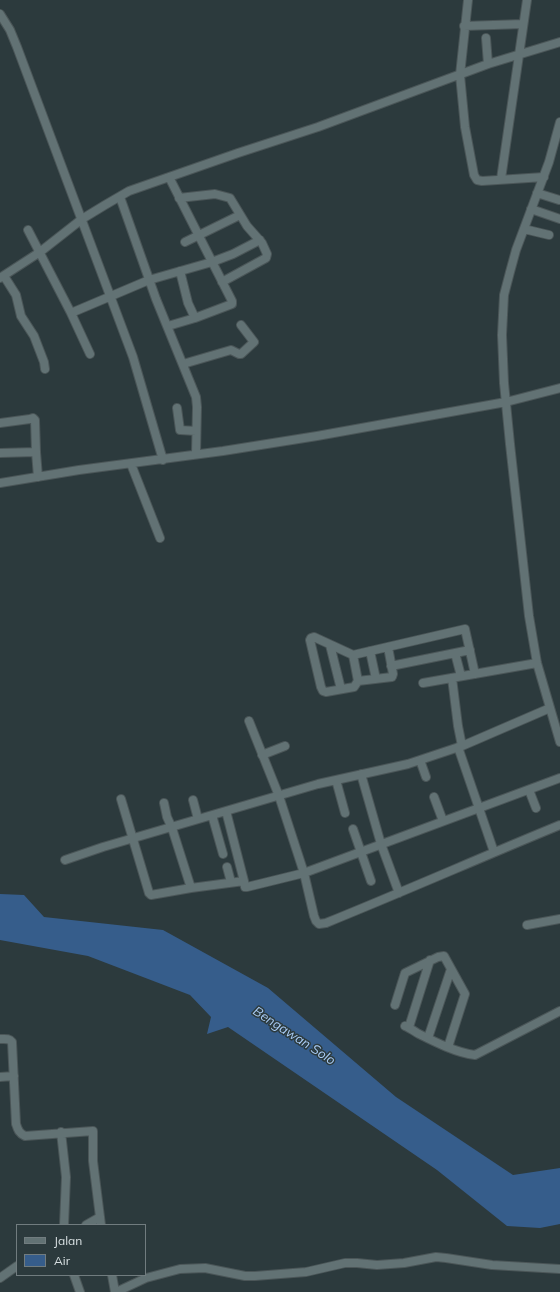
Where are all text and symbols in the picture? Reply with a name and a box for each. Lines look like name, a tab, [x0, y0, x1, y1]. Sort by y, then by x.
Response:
water label: Bengawan Solo	[250, 1004, 338, 1068]
legend	[16, 1224, 146, 1276]
text: Jalan	[54, 1233, 82, 1248]
text: Air	[54, 1253, 70, 1268]

